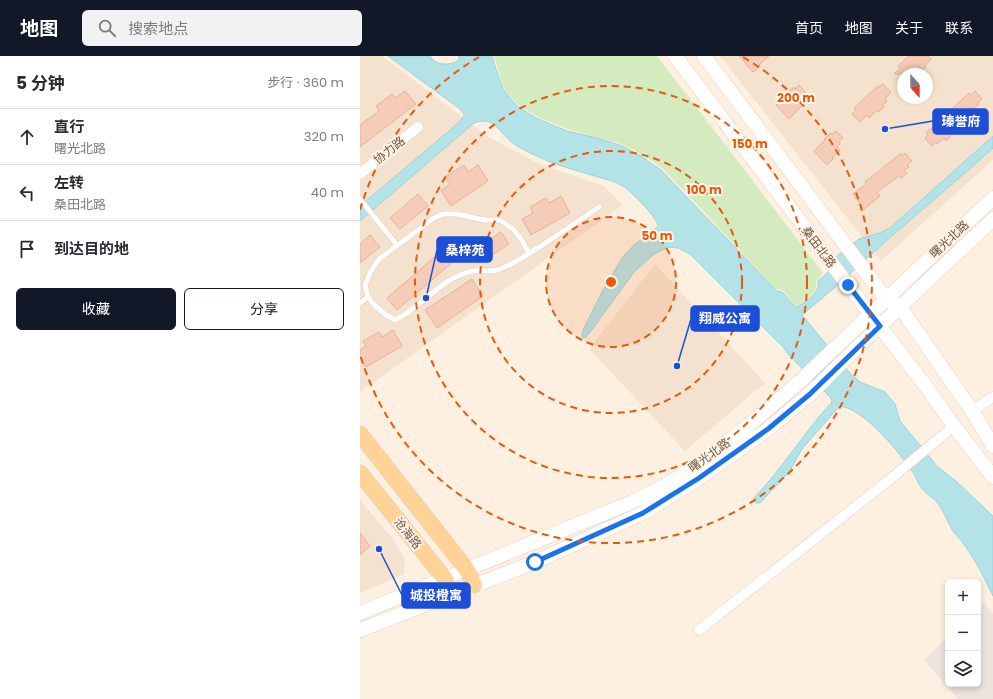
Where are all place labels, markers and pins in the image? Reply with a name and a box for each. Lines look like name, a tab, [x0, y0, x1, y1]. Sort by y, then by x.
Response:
callout: 瑧誉府	[933, 109, 988, 134]
callout: 桑梓苑	[437, 237, 492, 262]
centre of rings	[604, 275, 618, 289]
callout: 翔威公寓	[691, 306, 759, 331]
callout: 城投橙寓	[402, 583, 470, 608]

